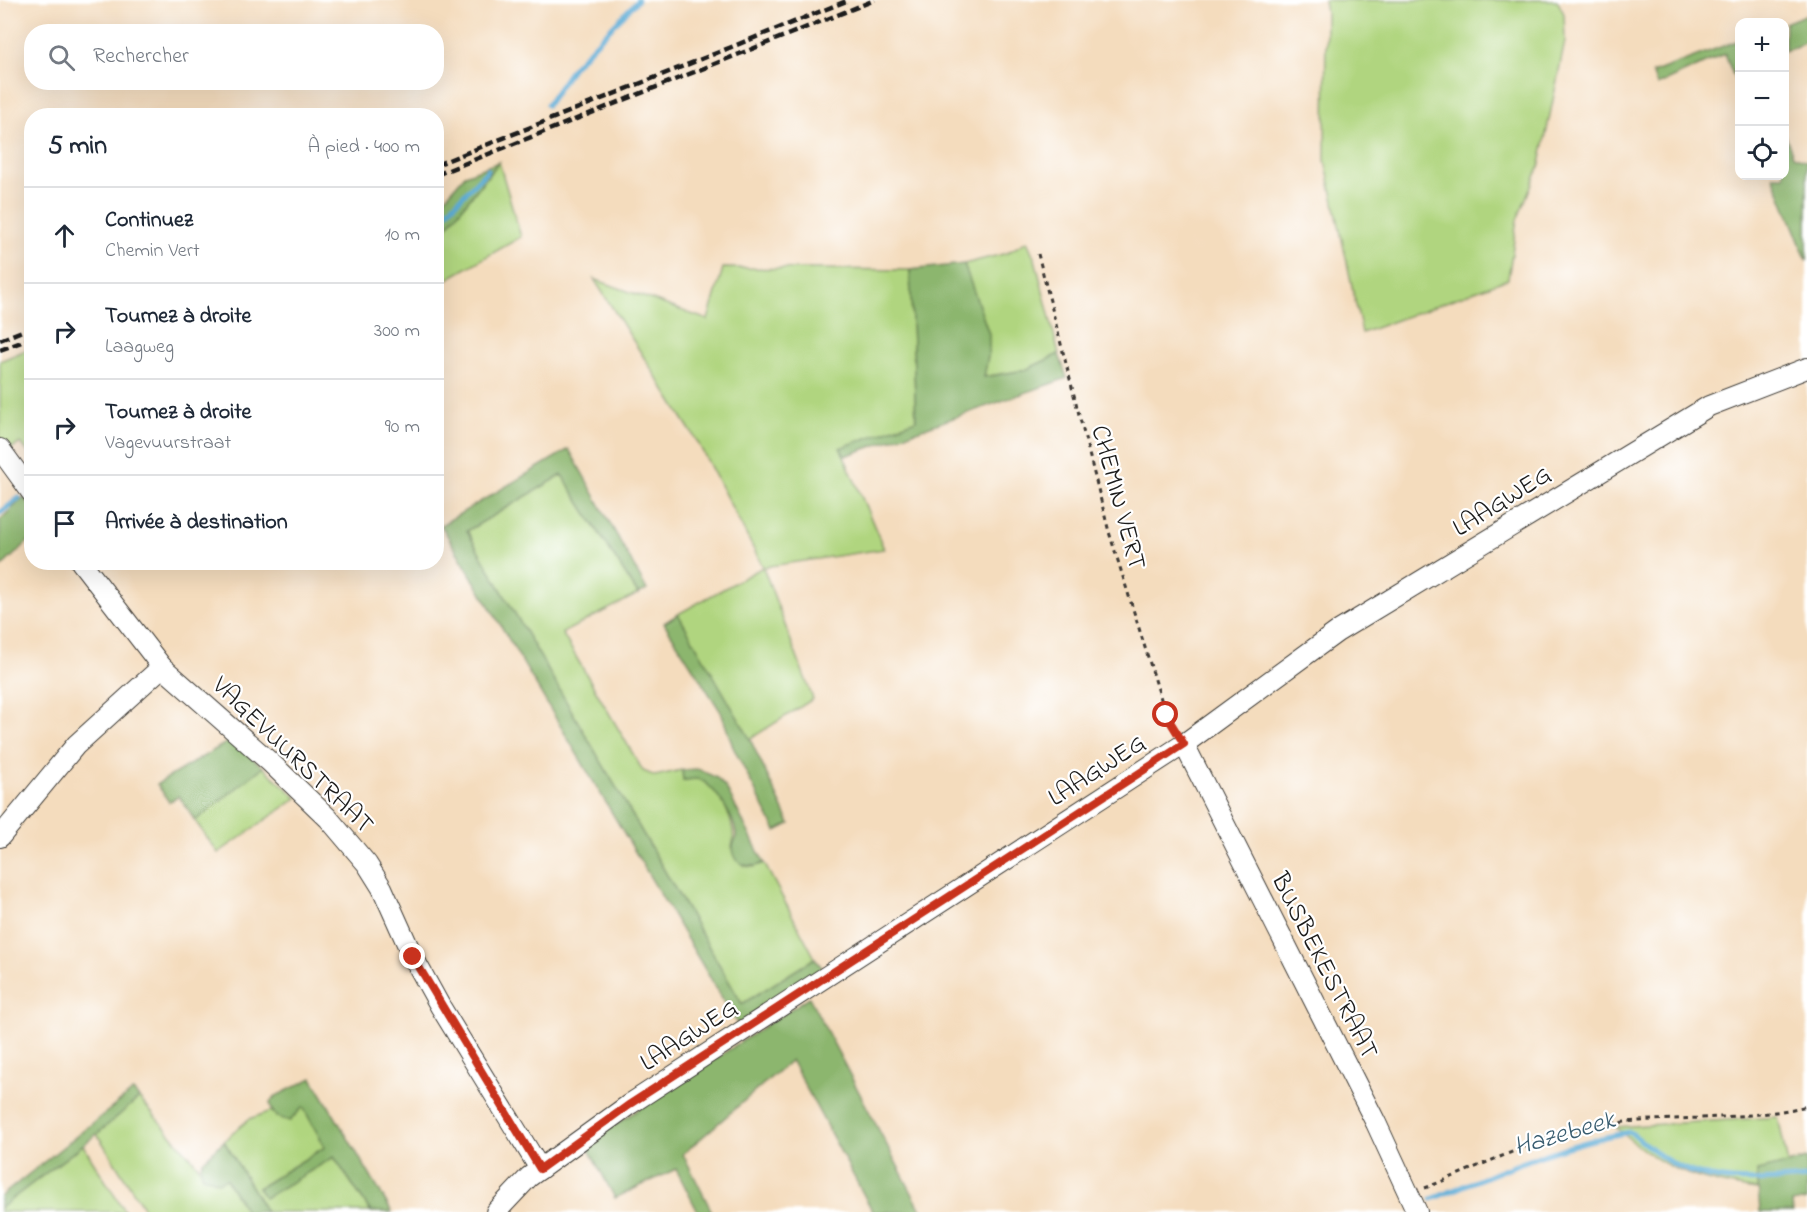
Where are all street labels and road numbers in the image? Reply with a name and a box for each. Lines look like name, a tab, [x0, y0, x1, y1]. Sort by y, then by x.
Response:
street label: CHEMIN VERT	[1080, 421, 1155, 574]
street label: LAAGWEG	[1446, 457, 1559, 548]
street label: VAGEVUURSTRAAT	[202, 668, 382, 844]
street label: LAAGWEG	[1041, 726, 1154, 817]
street label: BUSBEKESTRAAT	[1259, 865, 1387, 1066]
street label: LAAGWEG	[633, 991, 746, 1082]

